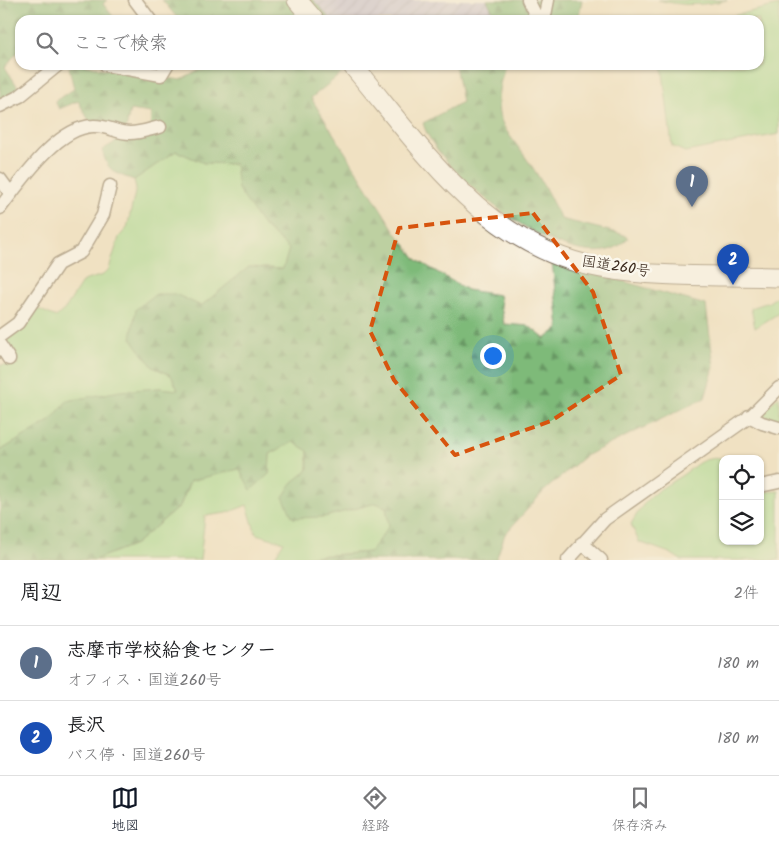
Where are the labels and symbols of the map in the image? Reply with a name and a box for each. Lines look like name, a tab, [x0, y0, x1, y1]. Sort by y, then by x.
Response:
pin: 1	[676, 166, 708, 207]
pin: 2	[717, 244, 749, 285]
street label: 国道260号	[580, 250, 652, 284]
your location	[480, 343, 506, 369]

